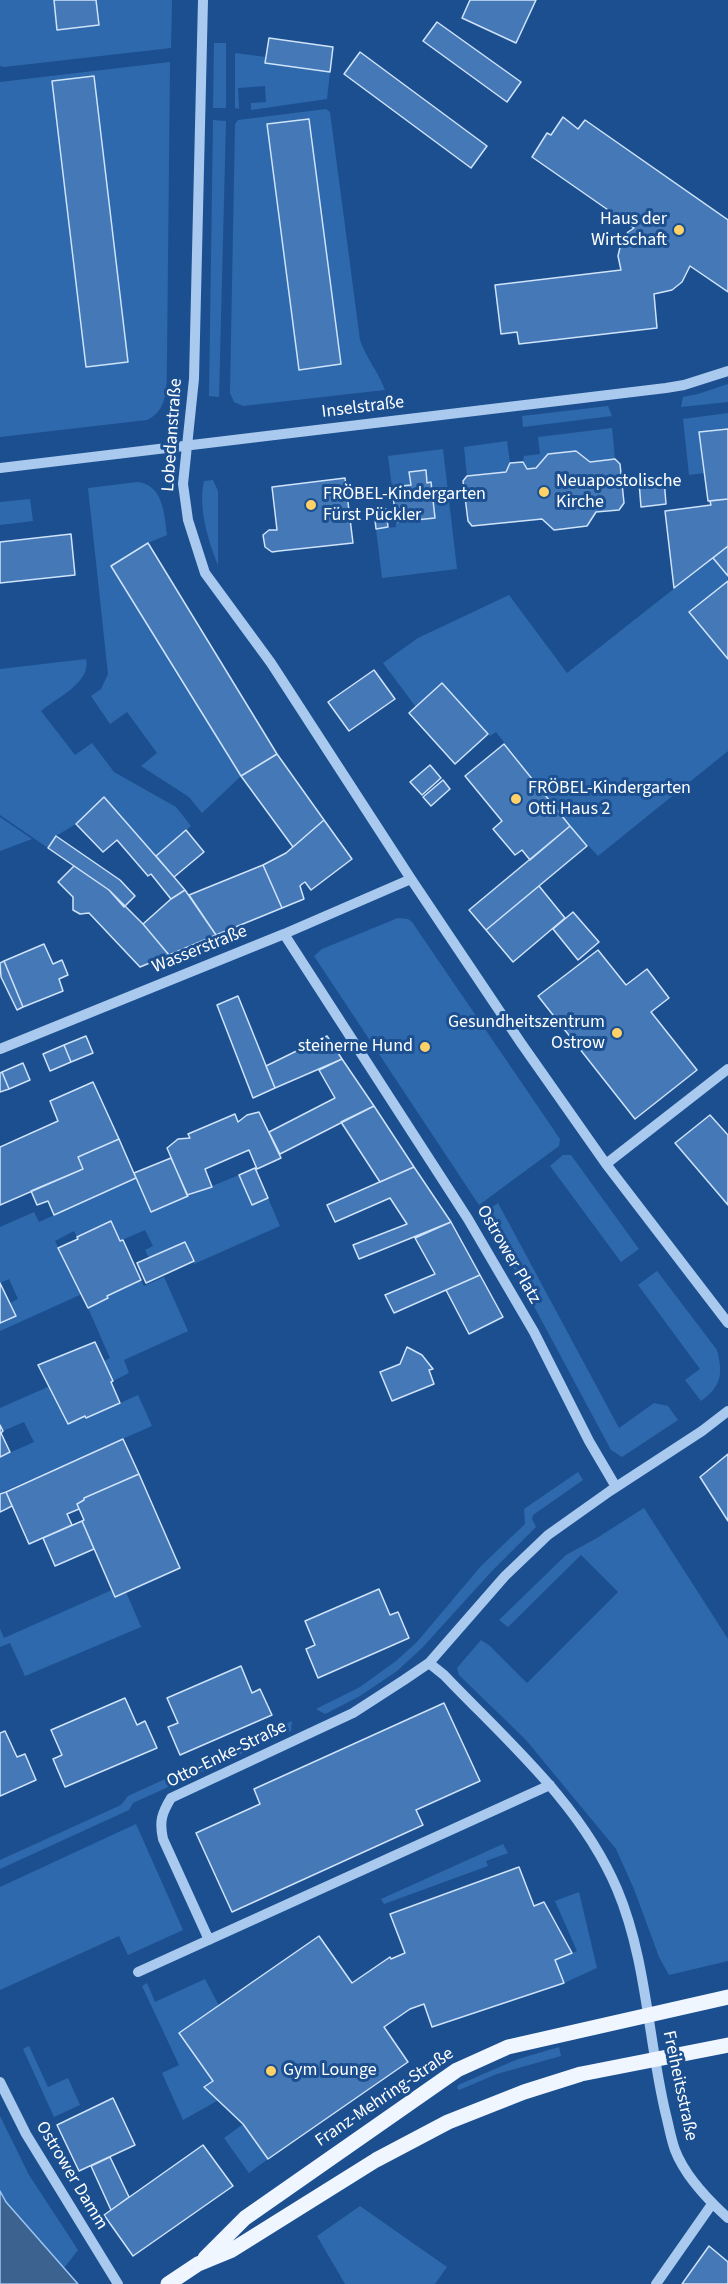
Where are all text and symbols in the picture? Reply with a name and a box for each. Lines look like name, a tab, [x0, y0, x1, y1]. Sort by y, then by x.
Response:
place label: Haus der Wirtschaft	[591, 209, 667, 252]
marker: Haus der Wirtschaft	[672, 223, 686, 237]
street label: Lobedanstraße	[158, 378, 188, 492]
street label: Inselstraße	[320, 392, 406, 424]
place label: Neuapostolische Kirche	[556, 471, 681, 514]
place label: FRÖBEL-Kindergarten Fürst Pückler	[323, 484, 486, 526]
marker: Neuapostolische Kirche	[537, 485, 551, 499]
marker: FRÖBEL-Kindergarten Fürst Pückler	[304, 498, 318, 512]
place label: FRÖBEL-Kindergarten Otti Haus 2	[528, 778, 691, 820]
marker: FRÖBEL-Kindergarten Otti Haus 2	[509, 792, 523, 806]
street label: Wasserstraße	[149, 921, 251, 979]
place label: Gesundheitszentrum Ostrow	[448, 1012, 605, 1054]
marker: Gesundheitszentrum Ostrow	[610, 1026, 624, 1040]
place label: steinerne Hund	[298, 1036, 413, 1058]
marker: steinerne Hund	[418, 1040, 432, 1054]
street label: Ostrower Platz	[471, 1202, 545, 1308]
street label: Otto-Enke-Straße	[164, 1717, 290, 1793]
street label: Freiheitsstraße	[657, 2029, 701, 2143]
street label: Franz-Mehring-Straße	[312, 2044, 458, 2152]
place label: Gym Lounge	[283, 2060, 377, 2082]
marker: Gym Lounge	[264, 2064, 278, 2078]
street label: Ostrower Damm	[30, 2118, 112, 2234]

